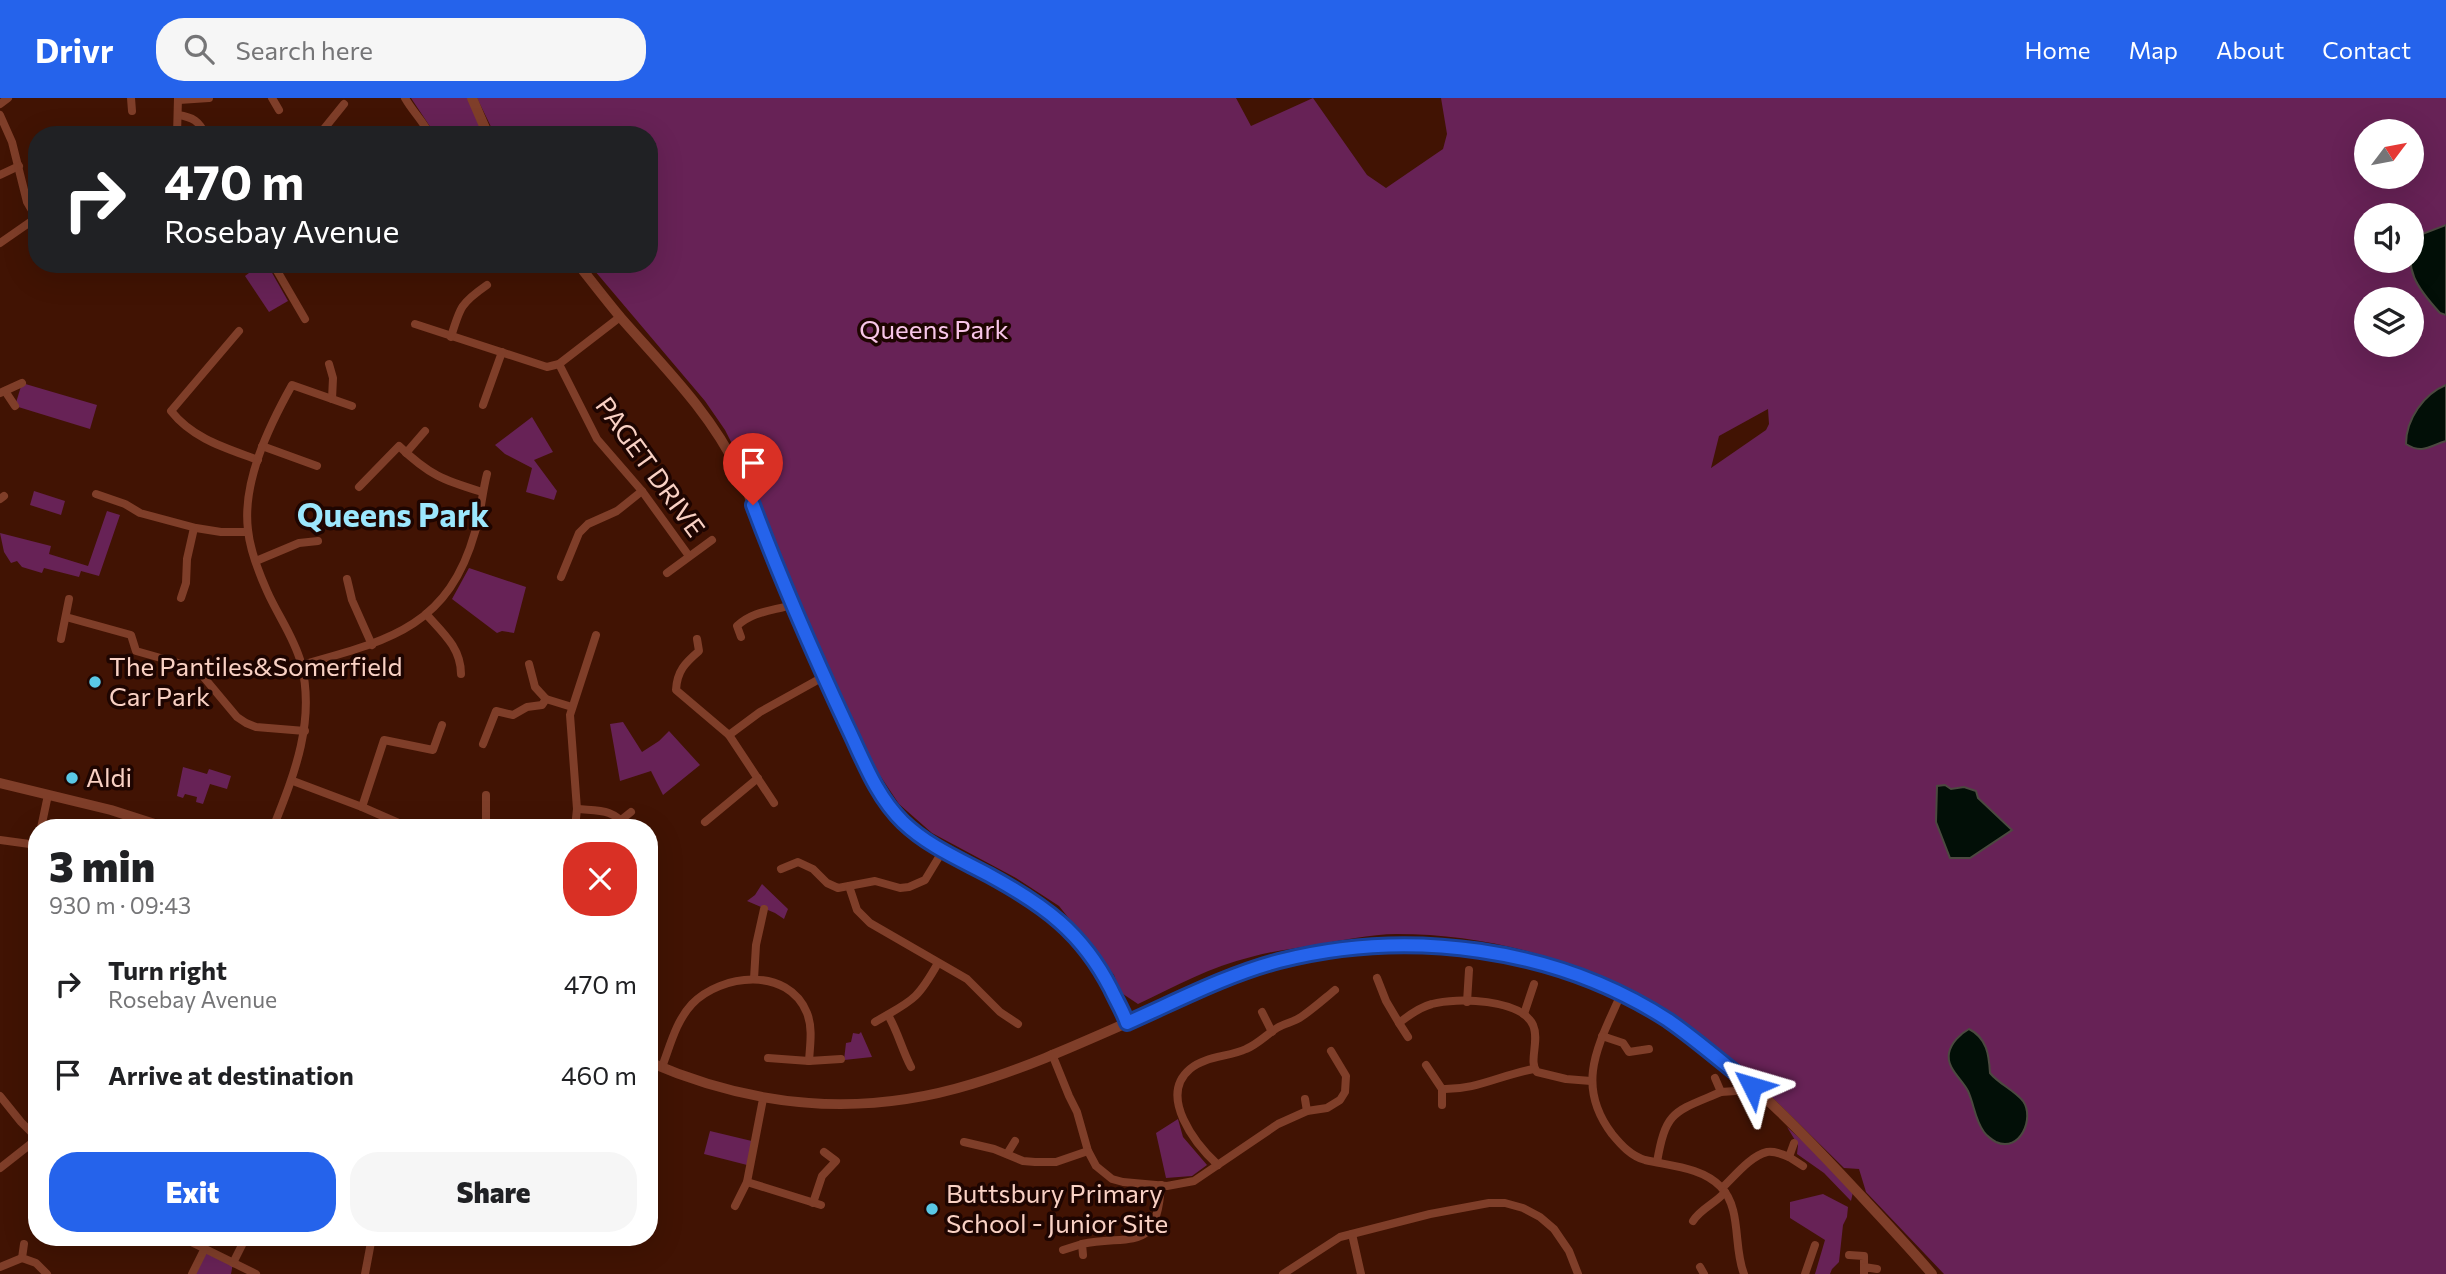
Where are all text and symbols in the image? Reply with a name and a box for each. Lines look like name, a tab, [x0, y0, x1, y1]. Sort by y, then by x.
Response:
search box	[156, 18, 646, 81]
text: Drivr	[35, 29, 114, 70]
icon: search	[180, 30, 218, 68]
text: Search here	[236, 34, 373, 65]
text: Home	[2025, 35, 2091, 64]
text: Map	[2129, 35, 2178, 64]
text: About	[2216, 35, 2284, 64]
text: Contact	[2322, 35, 2411, 64]
north arrow	[2354, 119, 2424, 189]
map controls	[2354, 119, 2424, 357]
text: 470 m	[164, 150, 304, 210]
icon: right	[49, 154, 140, 245]
button: sound	[2354, 203, 2424, 273]
text: Rosebay Avenue	[164, 210, 399, 250]
button: layers	[2354, 287, 2424, 357]
park label: Queens Park	[859, 313, 1009, 344]
street label: PAGET DRIVE	[590, 390, 712, 542]
pin	[723, 433, 783, 505]
icon: arrive	[734, 444, 772, 482]
district label: Queens Park	[297, 493, 489, 534]
place label: The Pantiles&Somerfield Car Park	[109, 650, 403, 711]
marker: The Pantiles&Somerfield Car Park	[87, 674, 103, 690]
place label: Aldi	[86, 761, 132, 792]
marker: Aldi	[64, 770, 80, 786]
text: 3 min	[49, 839, 155, 891]
button: close	[563, 842, 637, 916]
text: 930 m · 09:43	[49, 891, 191, 919]
text: Turn right	[108, 954, 227, 985]
icon: right	[49, 965, 87, 1003]
text: 470 m	[564, 968, 637, 999]
text: Rosebay Avenue	[108, 985, 277, 1013]
position arrow	[1715, 1049, 1789, 1123]
icon: arrive	[49, 1056, 87, 1094]
text: Arrive at destination	[108, 1059, 354, 1090]
text: 460 m	[561, 1059, 637, 1090]
button: Exit	[49, 1152, 336, 1232]
button: Share	[350, 1152, 637, 1232]
place label: Buttsbury Primary School - Junior Site	[946, 1177, 1168, 1238]
marker: Buttsbury Primary School - Junior Site	[924, 1201, 940, 1217]

